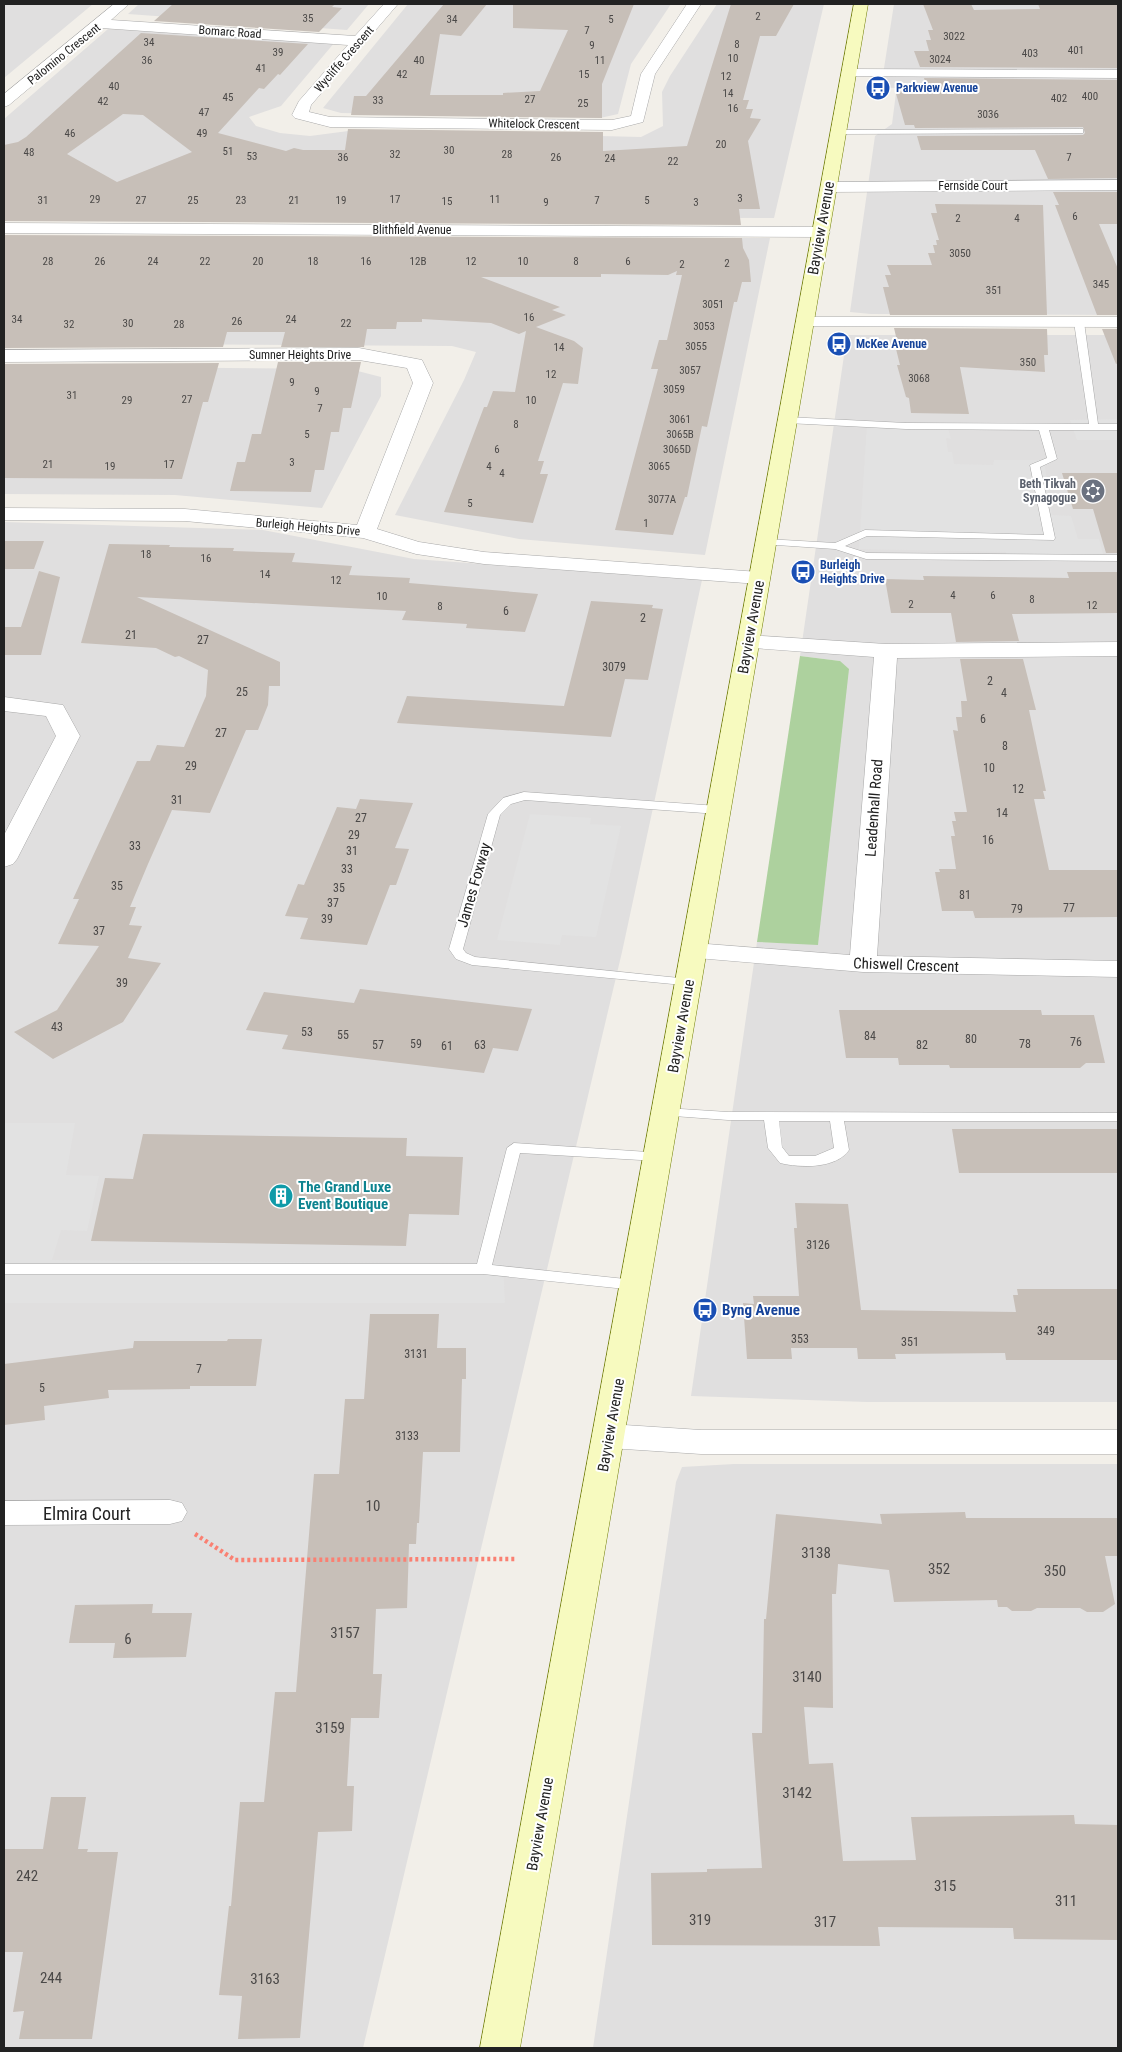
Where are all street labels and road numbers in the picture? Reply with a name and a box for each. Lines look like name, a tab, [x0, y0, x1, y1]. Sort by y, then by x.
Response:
street label: Palomino Crescent	[25, 20, 104, 88]
street label: Bomarc Road	[198, 23, 262, 41]
street label: Wycliffe Crescent	[312, 23, 377, 95]
street label: Whitelock Crescent	[488, 116, 580, 132]
street label: Fernside Court	[938, 179, 1008, 193]
street label: Bayview Avenue	[804, 180, 838, 276]
street label: Blithfield Avenue	[373, 223, 452, 237]
street label: Sumner Heights Drive	[249, 348, 351, 362]
street label: Burleigh Heights Drive	[255, 515, 361, 539]
street label: Bayview Avenue	[734, 579, 768, 675]
street label: Leadenhall Road	[862, 759, 886, 857]
street label: James Foxway	[453, 841, 495, 929]
street label: Chiswell Crescent	[853, 954, 959, 976]
street label: Bayview Avenue	[664, 978, 698, 1074]
street label: Bayview Avenue	[594, 1377, 628, 1473]
street label: Elmira Court	[43, 1503, 131, 1524]
street label: Bayview Avenue	[523, 1776, 557, 1872]

